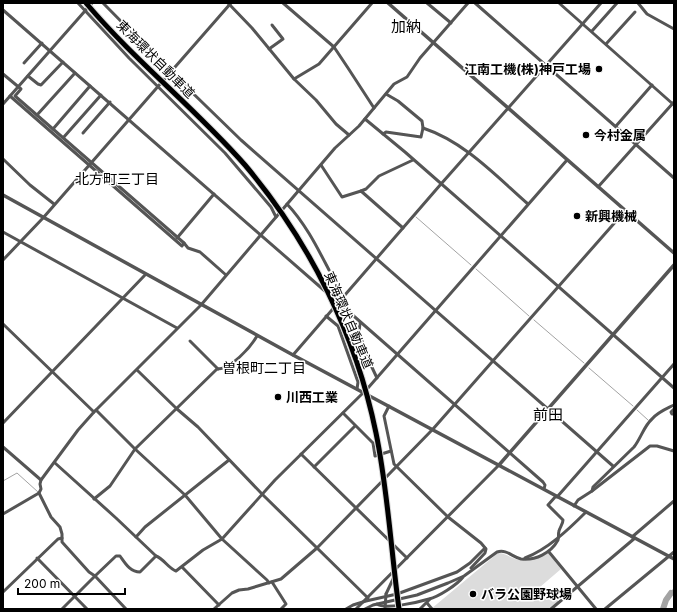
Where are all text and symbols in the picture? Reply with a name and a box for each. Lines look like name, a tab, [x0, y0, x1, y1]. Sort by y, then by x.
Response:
street label: 東海環状自動車道	[114, 17, 198, 101]
district label: 加納	[391, 17, 421, 36]
place label: 江南工機(株)神戸工場	[464, 61, 591, 77]
marker: 江南工機(株)神戸工場	[594, 64, 604, 74]
place label: 今村金属	[594, 127, 646, 143]
marker: 今村金属	[581, 130, 591, 140]
district label: 北方町三丁目	[75, 170, 159, 187]
place label: 新興機械	[585, 208, 637, 224]
marker: 新興機械	[572, 211, 582, 221]
street label: 東海環状自動車道	[321, 269, 377, 371]
district label: 曽根町二丁目	[222, 359, 306, 376]
place label: 川西工業	[286, 389, 338, 405]
marker: 川西工業	[273, 392, 283, 402]
district label: 前田	[533, 405, 563, 424]
scale bar	[18, 570, 125, 596]
text: 200 m	[24, 576, 60, 591]
place label: バラ公園野球場	[481, 586, 572, 602]
marker: バラ公園野球場	[468, 589, 478, 599]

